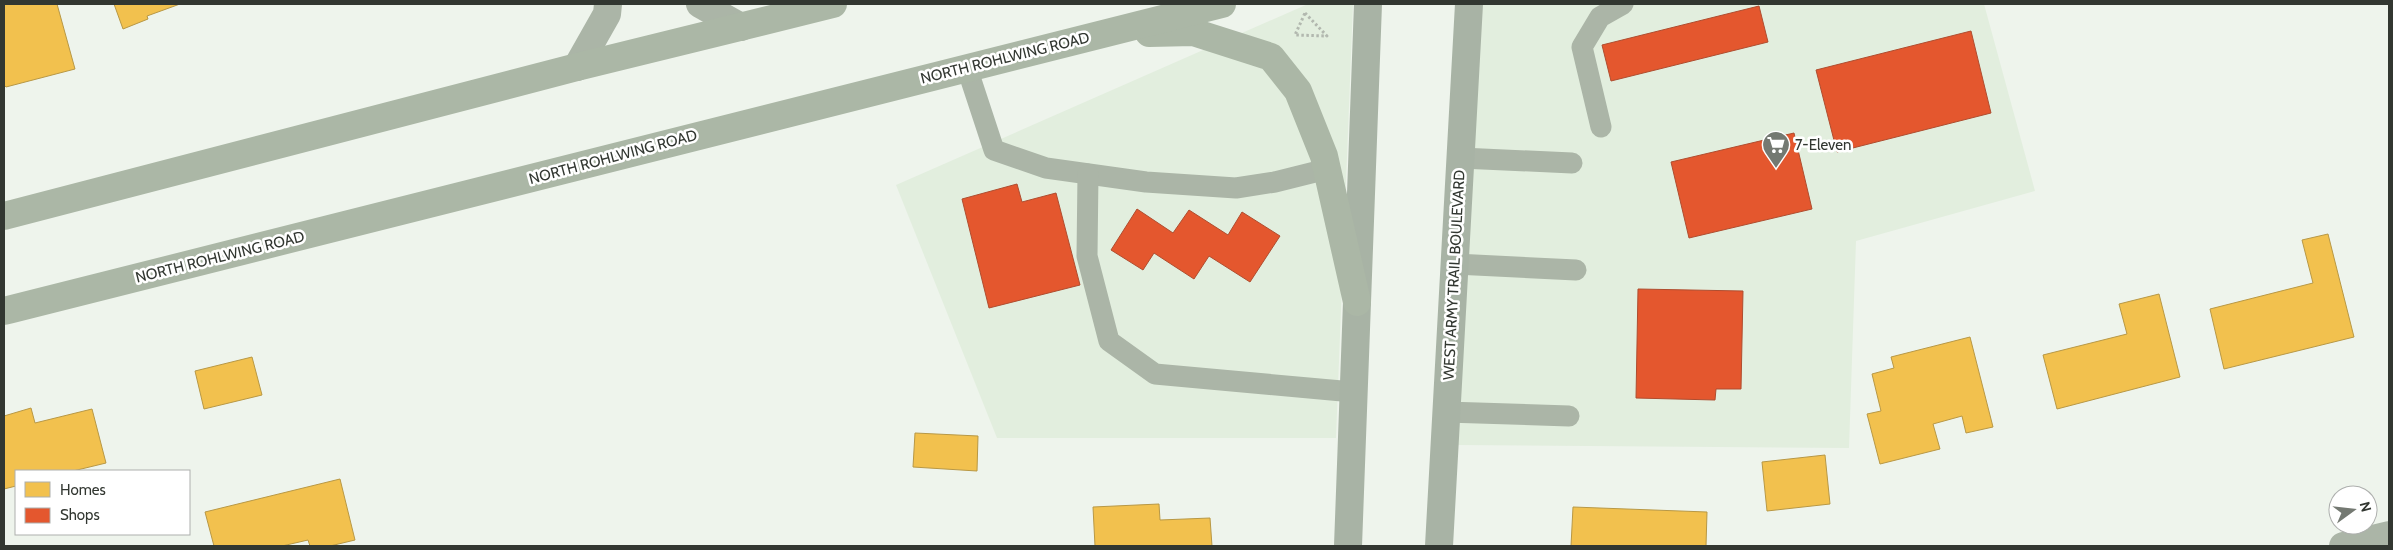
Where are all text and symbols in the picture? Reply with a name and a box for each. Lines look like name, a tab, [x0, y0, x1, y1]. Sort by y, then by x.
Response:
street label: NORTH ROHLWING ROAD	[919, 28, 1091, 88]
street label: NORTH ROHLWING ROAD	[527, 126, 699, 188]
supermarket icon: 7-Eleven	[1761, 130, 1791, 169]
place label: 7-Eleven	[1795, 136, 1851, 154]
street label: WEST ARMY TRAIL BOULEVARD	[1440, 169, 1468, 381]
street label: NORTH ROHLWING ROAD	[134, 227, 306, 287]
legend	[15, 470, 190, 535]
text: Homes	[60, 481, 106, 499]
north arrow	[2328, 485, 2378, 535]
text: N	[2356, 500, 2376, 514]
text: Shops	[60, 506, 100, 524]

